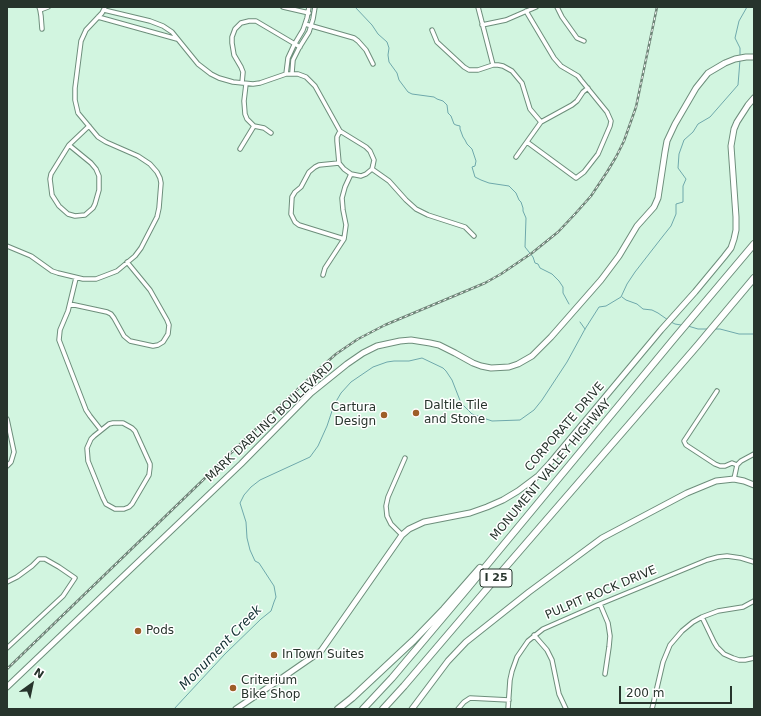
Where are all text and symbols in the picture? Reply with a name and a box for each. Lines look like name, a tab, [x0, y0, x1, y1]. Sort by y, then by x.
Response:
street label: MARK DABLING BOULEVARD	[203, 359, 337, 485]
street label: CORPORATE DRIVE	[522, 379, 608, 475]
street label: MONUMENT VALLEY HIGHWAY	[488, 396, 614, 544]
place label: Daltile Tile and Stone	[424, 399, 488, 427]
place label: Cartura Design	[331, 401, 376, 429]
marker: Daltile Tile and Stone	[411, 408, 421, 418]
marker: Cartura Design	[379, 410, 389, 420]
street label: PULPIT ROCK DRIVE	[543, 563, 659, 623]
road number: I 25	[480, 569, 512, 587]
water label: Monument Creek	[177, 602, 265, 694]
place label: Pods	[146, 624, 174, 638]
marker: Pods	[133, 626, 143, 636]
place label: InTown Suites	[282, 648, 364, 662]
marker: InTown Suites	[269, 650, 279, 660]
north arrow	[12, 664, 52, 704]
text: N	[31, 666, 46, 681]
place label: Criterium Bike Shop	[241, 674, 300, 702]
scale bar	[621, 678, 734, 704]
marker: Criterium Bike Shop	[228, 683, 238, 693]
text: 200 m	[626, 686, 664, 700]

